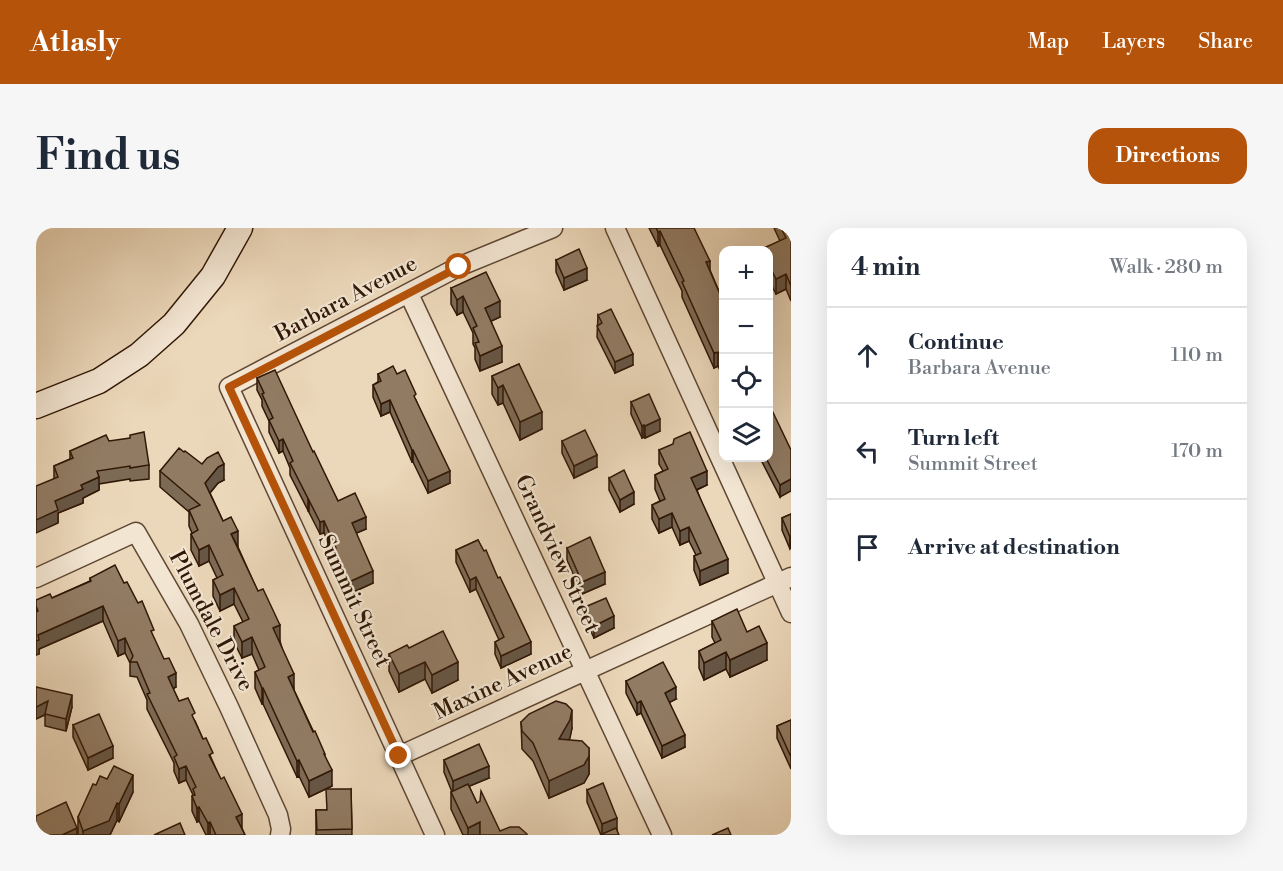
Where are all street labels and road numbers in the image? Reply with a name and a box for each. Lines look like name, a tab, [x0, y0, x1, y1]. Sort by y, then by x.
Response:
street label: Barbara Avenue	[269, 250, 422, 348]
street label: Grandview Street	[509, 471, 606, 638]
street label: Summit Street	[312, 531, 396, 672]
street label: Plumdale Drive	[163, 546, 259, 696]
street label: Maxine Avenue	[429, 638, 577, 726]

